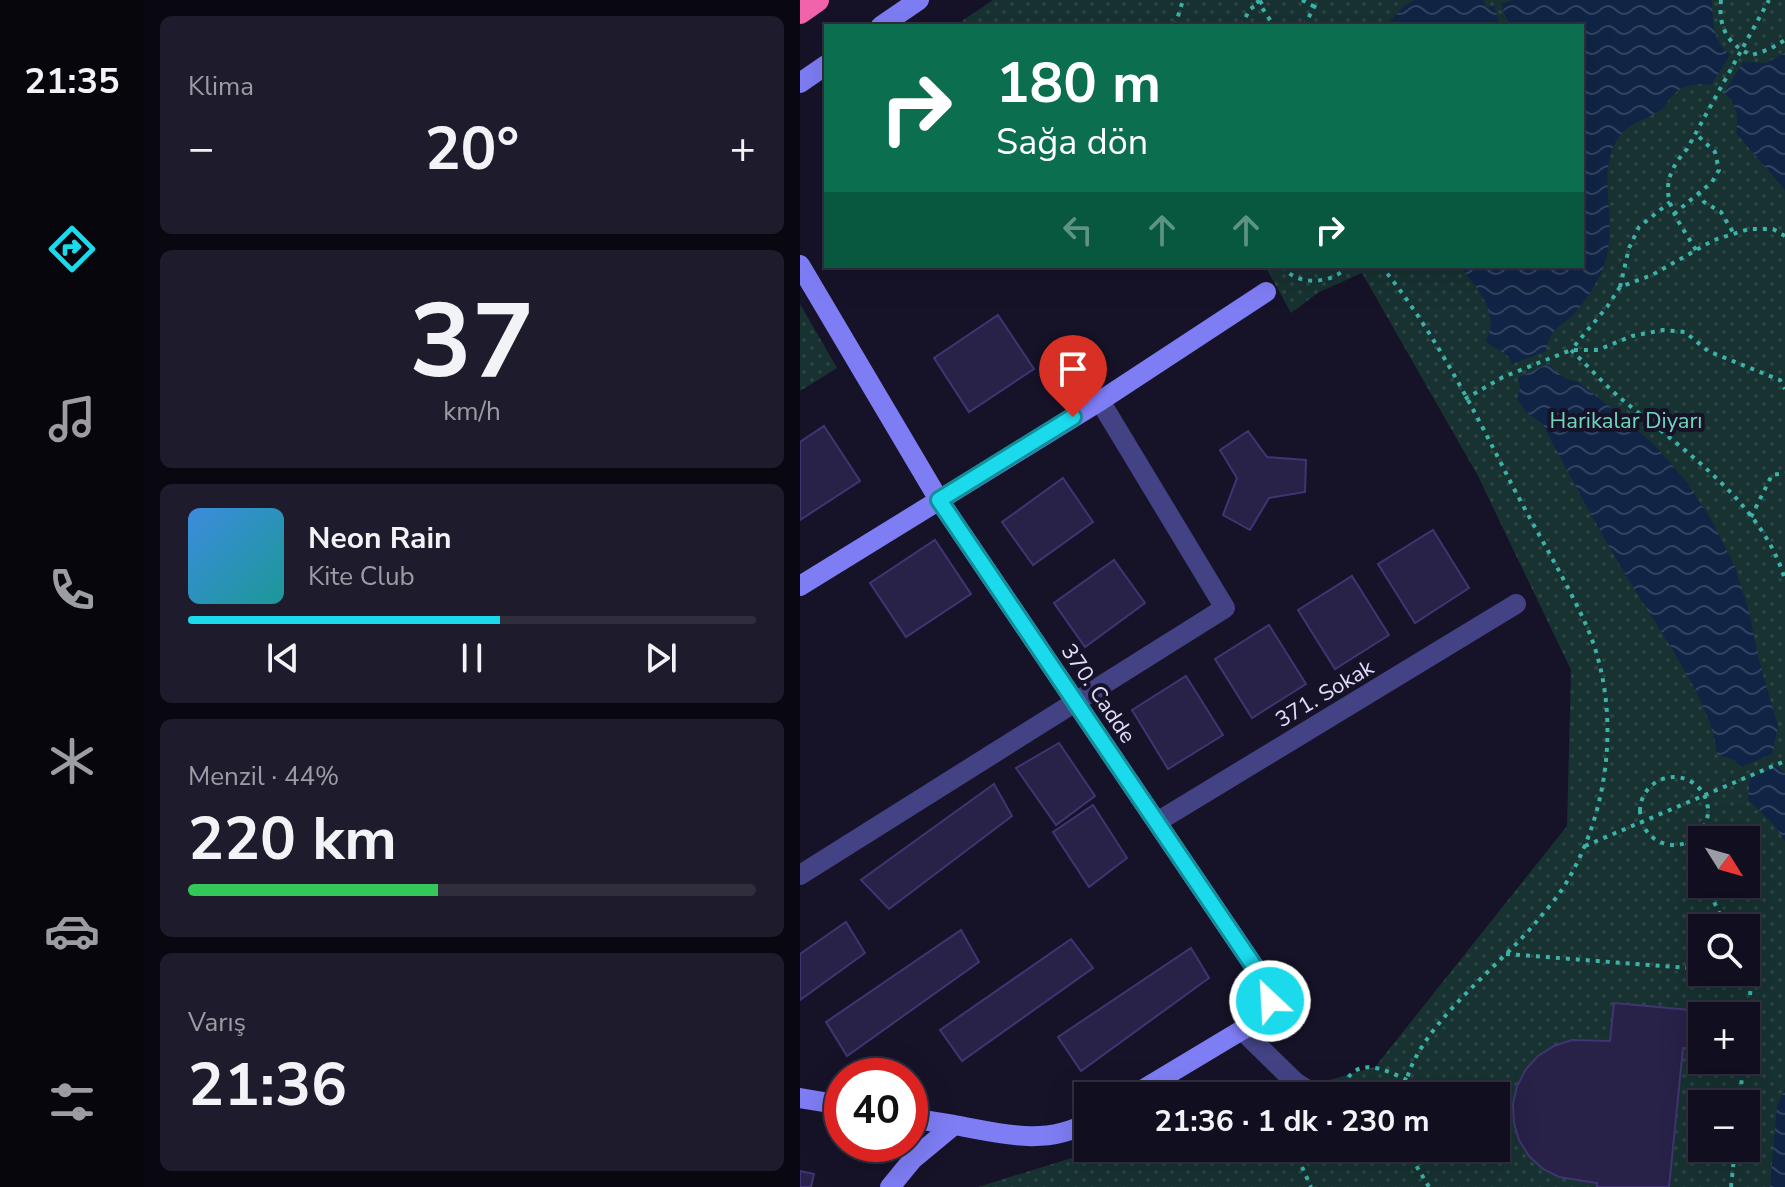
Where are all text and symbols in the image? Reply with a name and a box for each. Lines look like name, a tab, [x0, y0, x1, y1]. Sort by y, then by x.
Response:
text: 180 m	[996, 45, 1161, 122]
icon: right	[864, 56, 968, 160]
text: 21:35	[24, 57, 120, 106]
text: Klima	[188, 69, 254, 104]
text: 20°	[425, 108, 519, 190]
text: Sağa dön	[996, 118, 1148, 167]
text: −	[188, 119, 214, 179]
text: +	[730, 119, 756, 179]
icon: left	[1056, 208, 1100, 252]
icon: ahead	[1140, 208, 1184, 252]
icon: ahead	[1224, 208, 1268, 252]
icon: right	[1308, 208, 1352, 252]
icon: directions	[44, 221, 100, 277]
text: 37	[410, 271, 534, 413]
pin	[1039, 335, 1107, 417]
icon: arrive	[1051, 347, 1095, 391]
icon: music	[44, 391, 100, 447]
text: km/h	[443, 394, 501, 429]
park label: Harikalar Diyarı	[1550, 406, 1702, 436]
text: Neon Rain	[308, 518, 452, 559]
text: Kite Club	[308, 559, 415, 594]
icon: phone	[44, 562, 100, 618]
icon: previous	[261, 636, 305, 680]
icon: pause	[450, 636, 494, 680]
icon: next	[639, 636, 683, 680]
street label: 370. Cadde	[1054, 638, 1142, 749]
street label: 371. Sokak	[1270, 652, 1380, 735]
icon: climate	[44, 733, 100, 789]
text: Menzil · 44%	[188, 759, 339, 794]
text: 220 km	[188, 798, 397, 880]
north arrow	[1688, 826, 1760, 898]
map controls	[1688, 826, 1760, 1162]
icon: car	[44, 903, 100, 959]
button: search	[1688, 914, 1760, 986]
position arrow	[1228, 959, 1312, 1043]
button: +	[1688, 1002, 1760, 1074]
text: Varış	[188, 1005, 246, 1040]
text: 21:36	[188, 1044, 347, 1126]
speed limit sign: 40	[824, 1058, 928, 1162]
icon: filters	[44, 1074, 100, 1130]
button: −	[1688, 1090, 1760, 1162]
text: 21:36 · 1 dk · 230 m	[1154, 1101, 1430, 1142]

